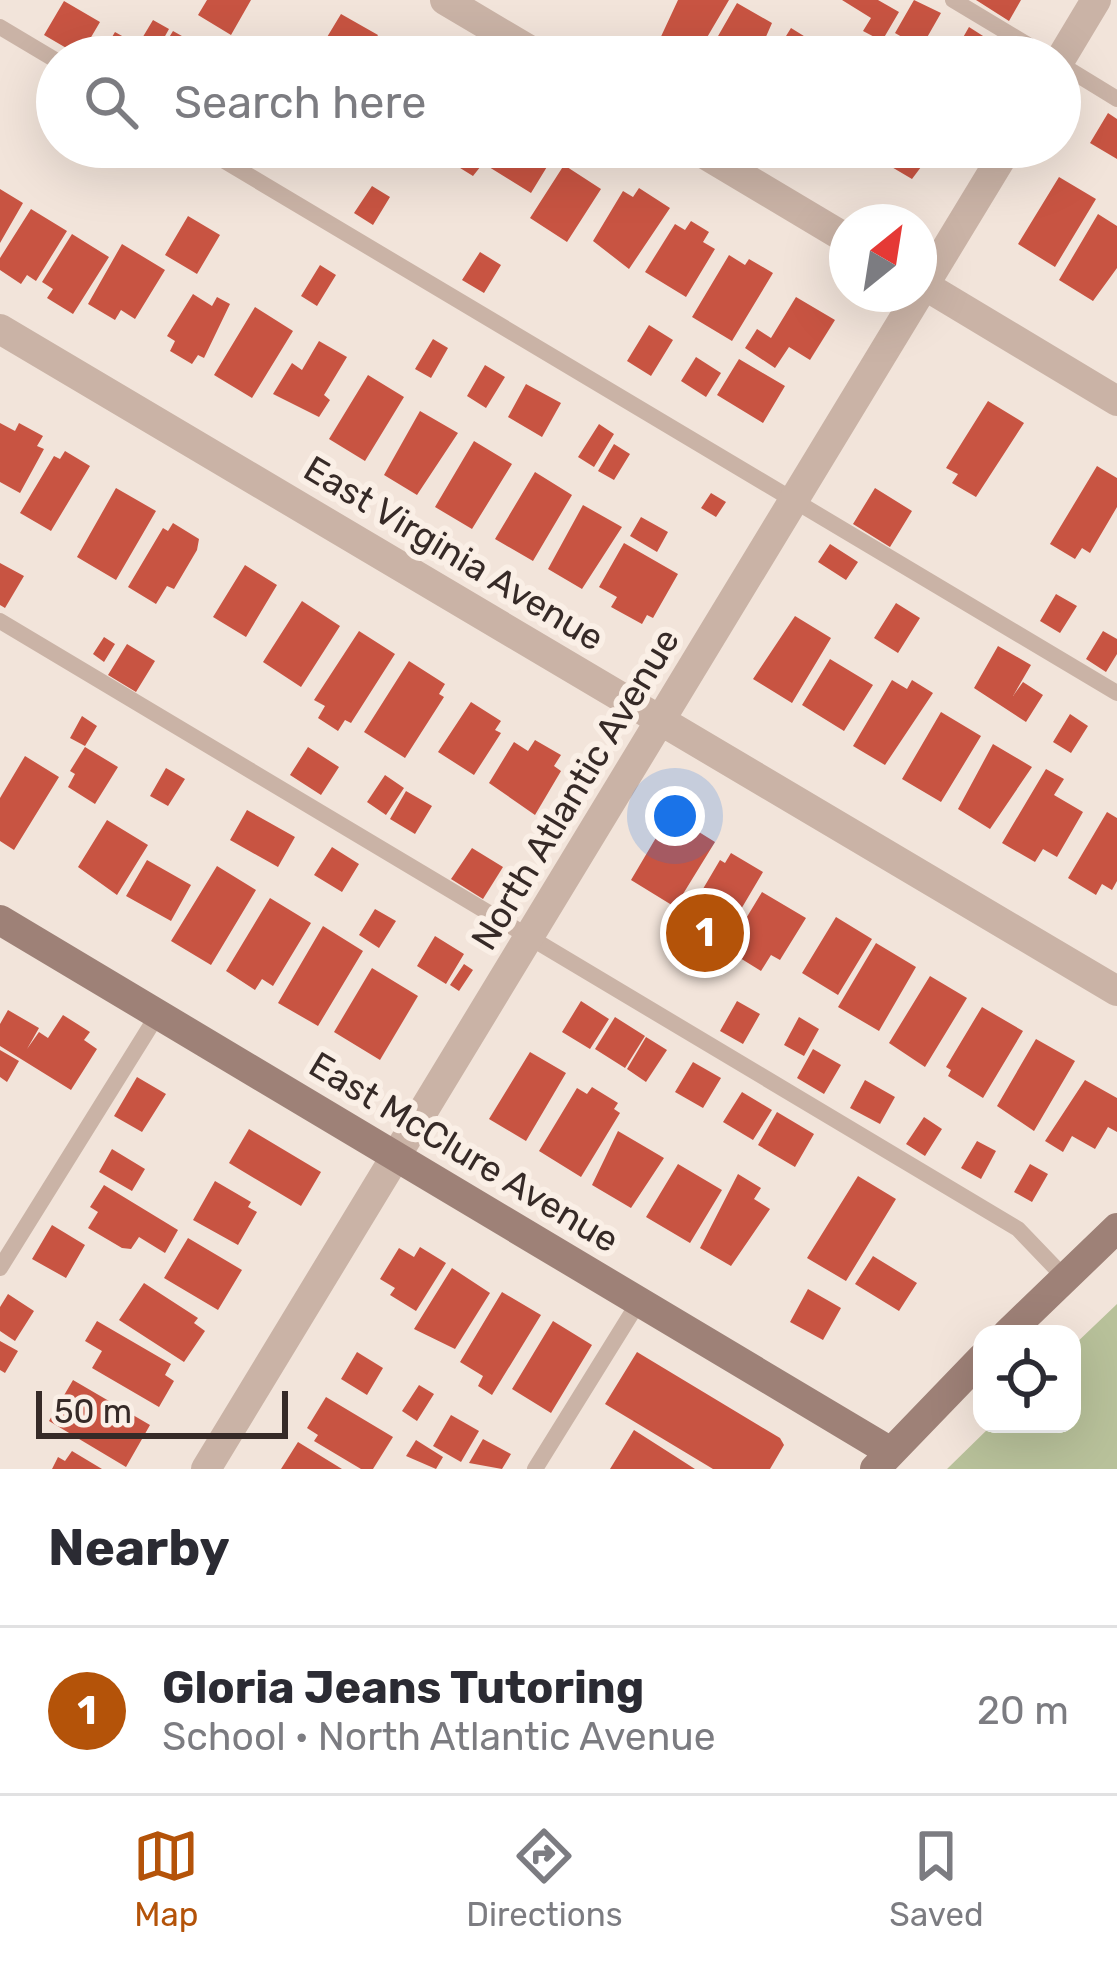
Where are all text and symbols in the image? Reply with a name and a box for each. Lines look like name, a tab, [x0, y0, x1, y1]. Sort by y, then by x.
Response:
search box	[36, 36, 1081, 168]
icon: search	[78, 69, 144, 135]
text: Search here	[174, 76, 426, 129]
north arrow	[829, 204, 937, 312]
street label: East Virginia Avenue	[296, 447, 612, 659]
street label: North Atlantic Avenue	[462, 621, 688, 957]
your location	[645, 786, 705, 846]
pin: 1	[666, 888, 744, 978]
street label: East McClure Avenue	[302, 1043, 626, 1261]
map controls	[973, 1325, 1081, 1433]
button: locate	[973, 1325, 1081, 1433]
scale bar	[36, 1385, 288, 1438]
text: 50 m	[54, 1392, 132, 1431]
text: Nearby	[48, 1517, 230, 1578]
text: Gloria Jeans Tutoring	[162, 1661, 644, 1714]
text: 1	[77, 1688, 97, 1734]
text: 20 m	[977, 1688, 1069, 1734]
text: School · North Atlantic Avenue	[162, 1714, 716, 1760]
tab: Map	[133, 1823, 199, 1934]
tab: Directions	[466, 1823, 623, 1934]
tab: Saved	[889, 1823, 984, 1934]

